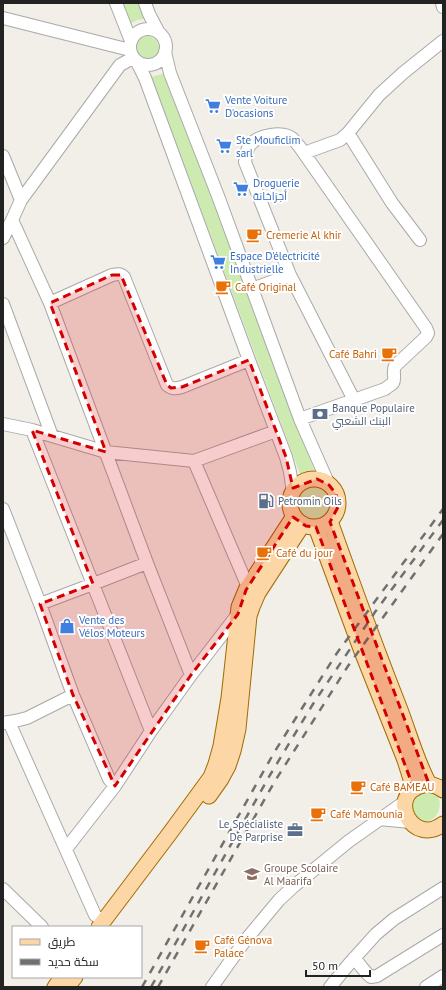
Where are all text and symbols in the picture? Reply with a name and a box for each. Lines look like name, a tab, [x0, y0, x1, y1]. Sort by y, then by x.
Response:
place label: Vente Voiture D'ocasions	[224, 93, 288, 120]
supermarket icon: Vente Voiture D'ocasions	[204, 97, 222, 115]
place label: Ste Mouficlim sarl	[236, 133, 301, 160]
supermarket icon: Ste Mouficlim sarl	[215, 137, 233, 155]
place label: Droguerie أجزاخانة	[253, 176, 300, 203]
supermarket icon: Droguerie أجزاخانة	[232, 180, 250, 198]
cafe icon: Cremerie Al khir	[245, 226, 263, 244]
place label: Cremerie Al khir	[266, 228, 342, 242]
place label: Espace D'électricité Industrielle	[230, 249, 320, 276]
supermarket icon: Espace D'électricité Industrielle	[209, 253, 227, 271]
cafe icon: Café Original	[214, 278, 232, 296]
place label: Café Original	[235, 280, 297, 294]
cafe icon: Café Bahri	[380, 345, 398, 363]
place label: Café Bahri	[329, 347, 377, 361]
place label: Banque Populaire البنك الشعبي	[332, 401, 415, 430]
bank icon: Banque Populaire البنك الشعبي	[311, 405, 329, 423]
fuel station icon: Petromin Oils	[257, 492, 275, 510]
place label: Petromin Oils	[278, 494, 342, 508]
cafe icon: Café du jour	[255, 544, 273, 562]
place label: Café du jour	[276, 546, 333, 560]
place label: Vente des Vélos Moteurs	[78, 613, 145, 640]
shop icon: Vente des Vélos Moteurs	[58, 617, 76, 635]
cafe icon: Café BAMEAU	[349, 778, 367, 796]
place label: Café BAMEAU	[370, 780, 435, 794]
cafe icon: Café Mamounia	[309, 805, 327, 823]
place label: Café Mamounia	[330, 807, 403, 821]
place label: Le Spécialiste De Parprise	[219, 817, 283, 844]
office icon: Le Spécialiste De Parprise	[286, 821, 304, 839]
place label: Groupe Scolaire Al Maarifa	[264, 861, 339, 888]
school or university icon: Groupe Scolaire Al Maarifa	[243, 865, 261, 883]
legend	[12, 926, 142, 978]
place label: Café Génova Palace	[214, 933, 272, 960]
text: طريق	[48, 934, 76, 949]
cafe icon: Café Génova Palace	[193, 937, 211, 955]
scale bar	[306, 952, 370, 978]
text: سكة حديد	[48, 954, 99, 969]
text: 50 m	[312, 958, 338, 973]

